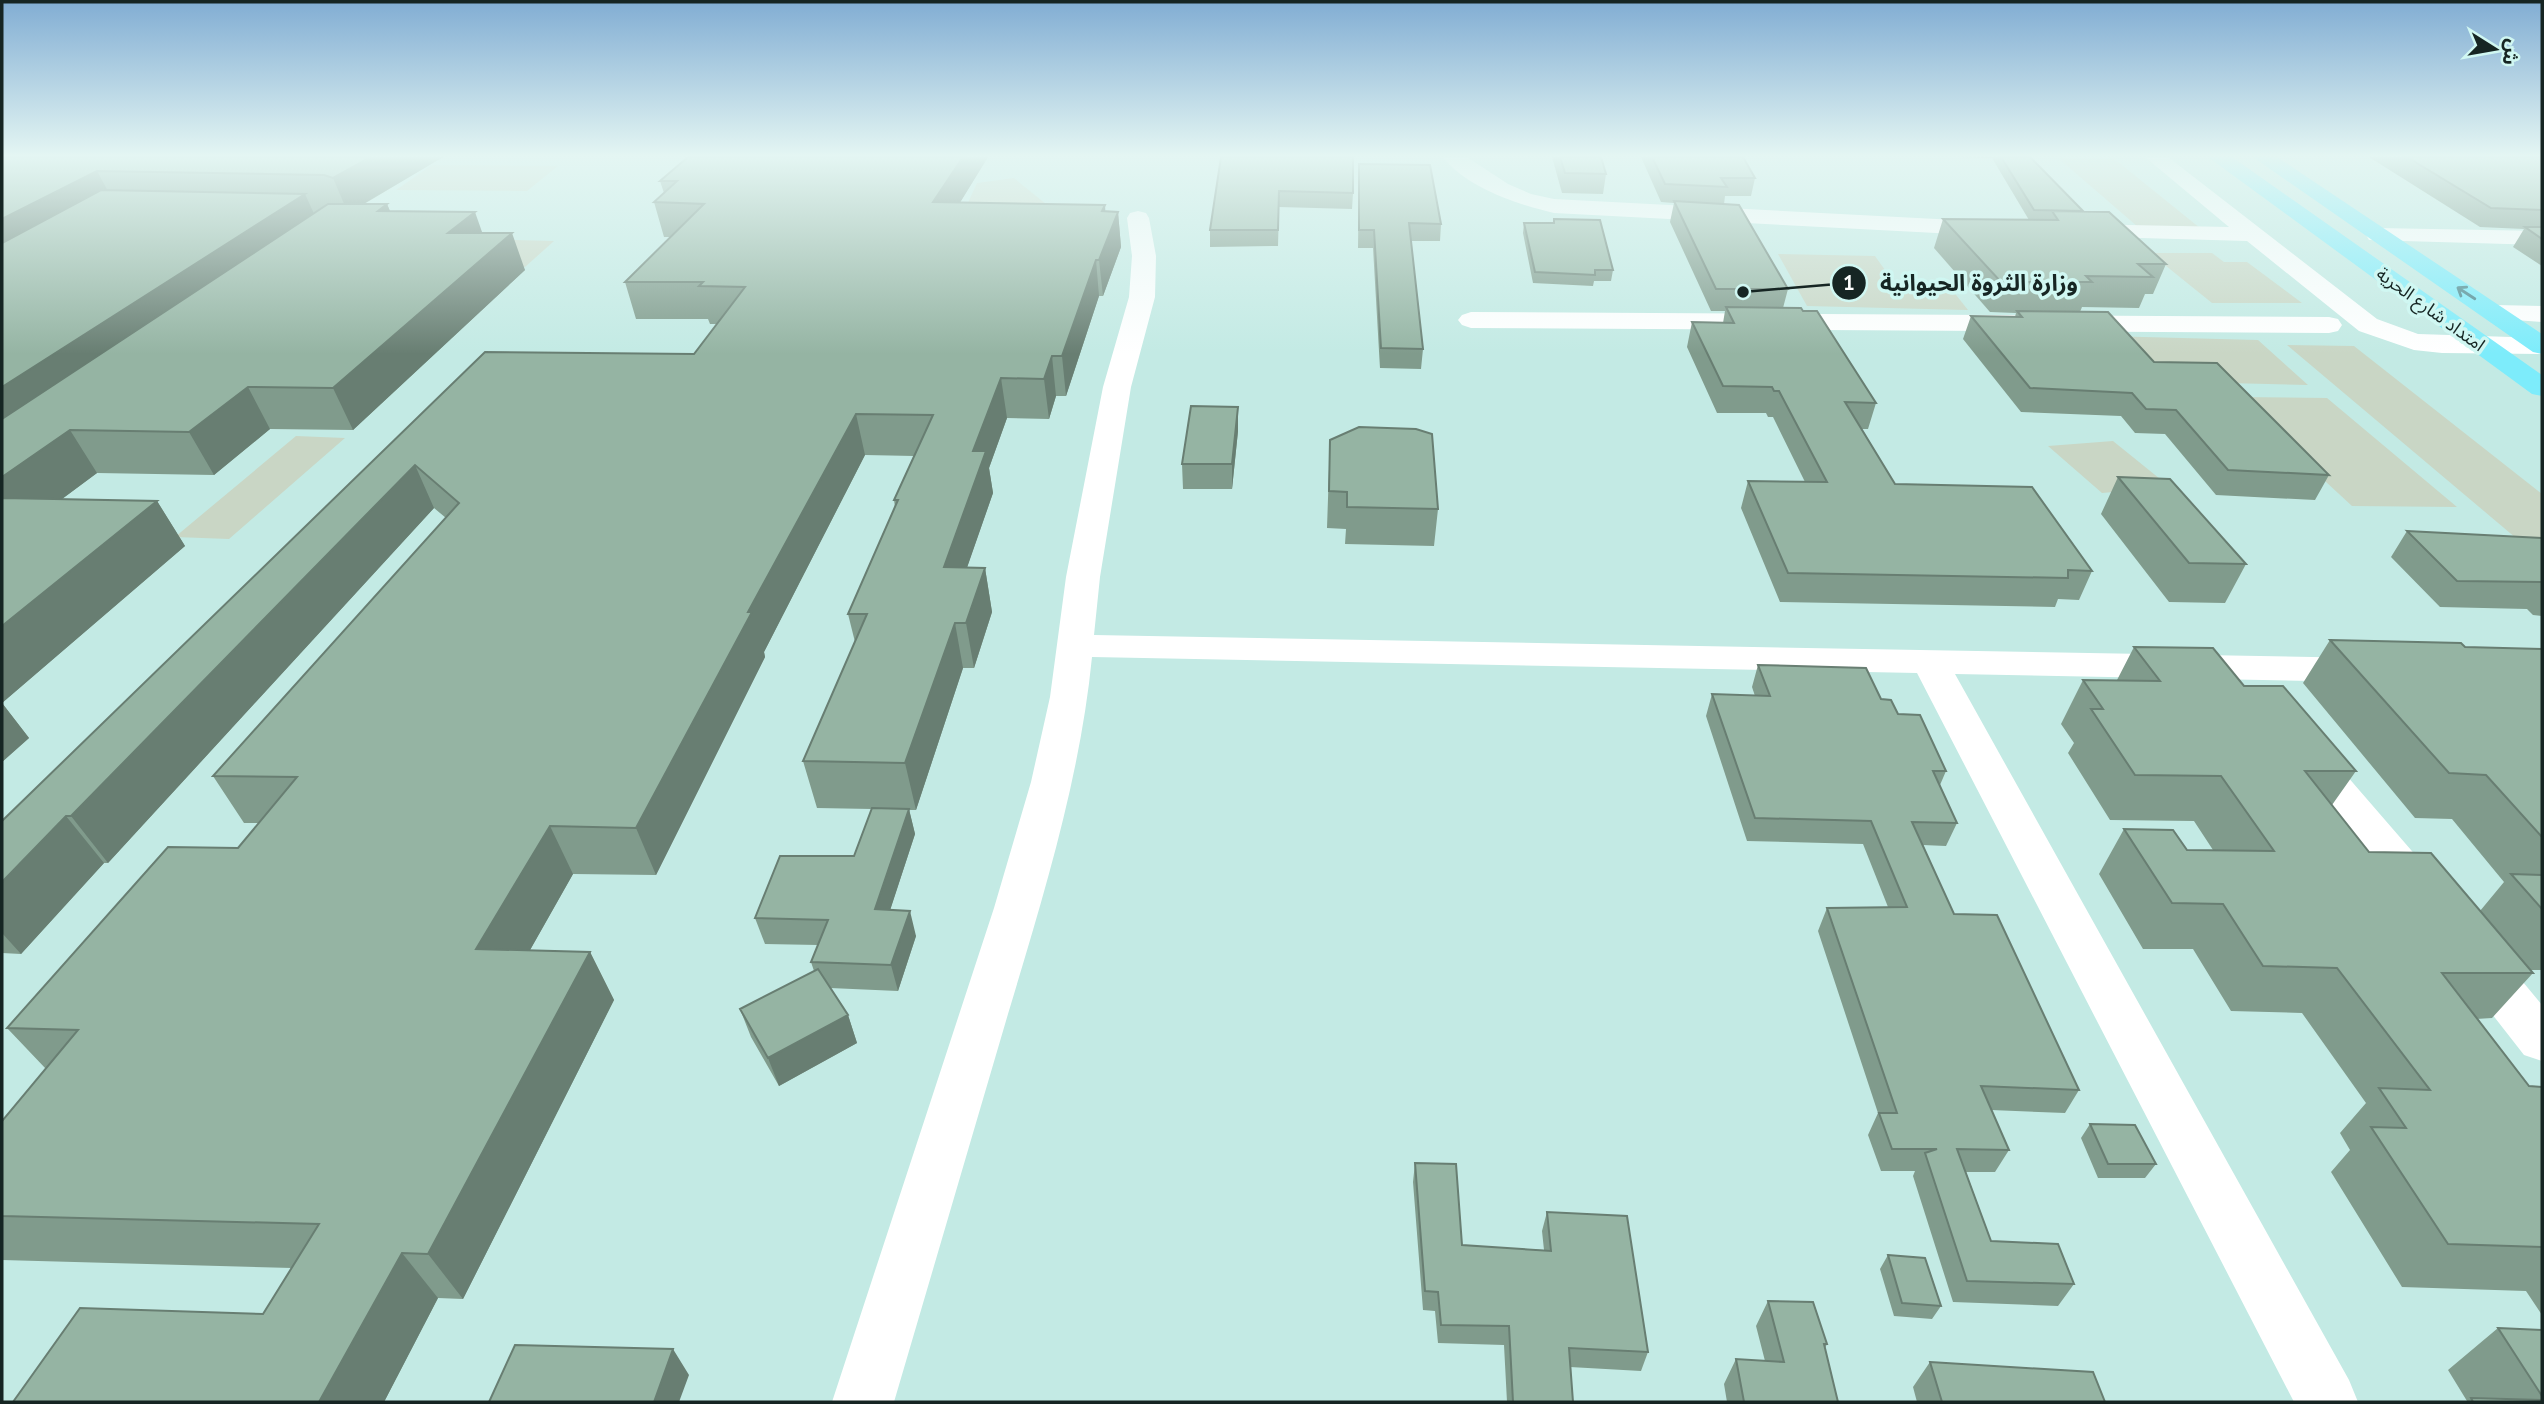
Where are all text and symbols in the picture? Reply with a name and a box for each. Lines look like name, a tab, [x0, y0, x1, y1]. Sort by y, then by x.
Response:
north arrow	[2460, 14, 2530, 84]
text: ش	[2497, 37, 2526, 67]
callout: وزارة الثروة الحيوانية	[1831, 261, 2092, 305]
street label: امتداد شارع الحرية	[2370, 262, 2490, 359]
text: وزارة الثروة الحيوانية	[1880, 268, 2078, 297]
text: 1	[1843, 269, 1855, 296]
one-way arrow	[2457, 286, 2476, 301]

